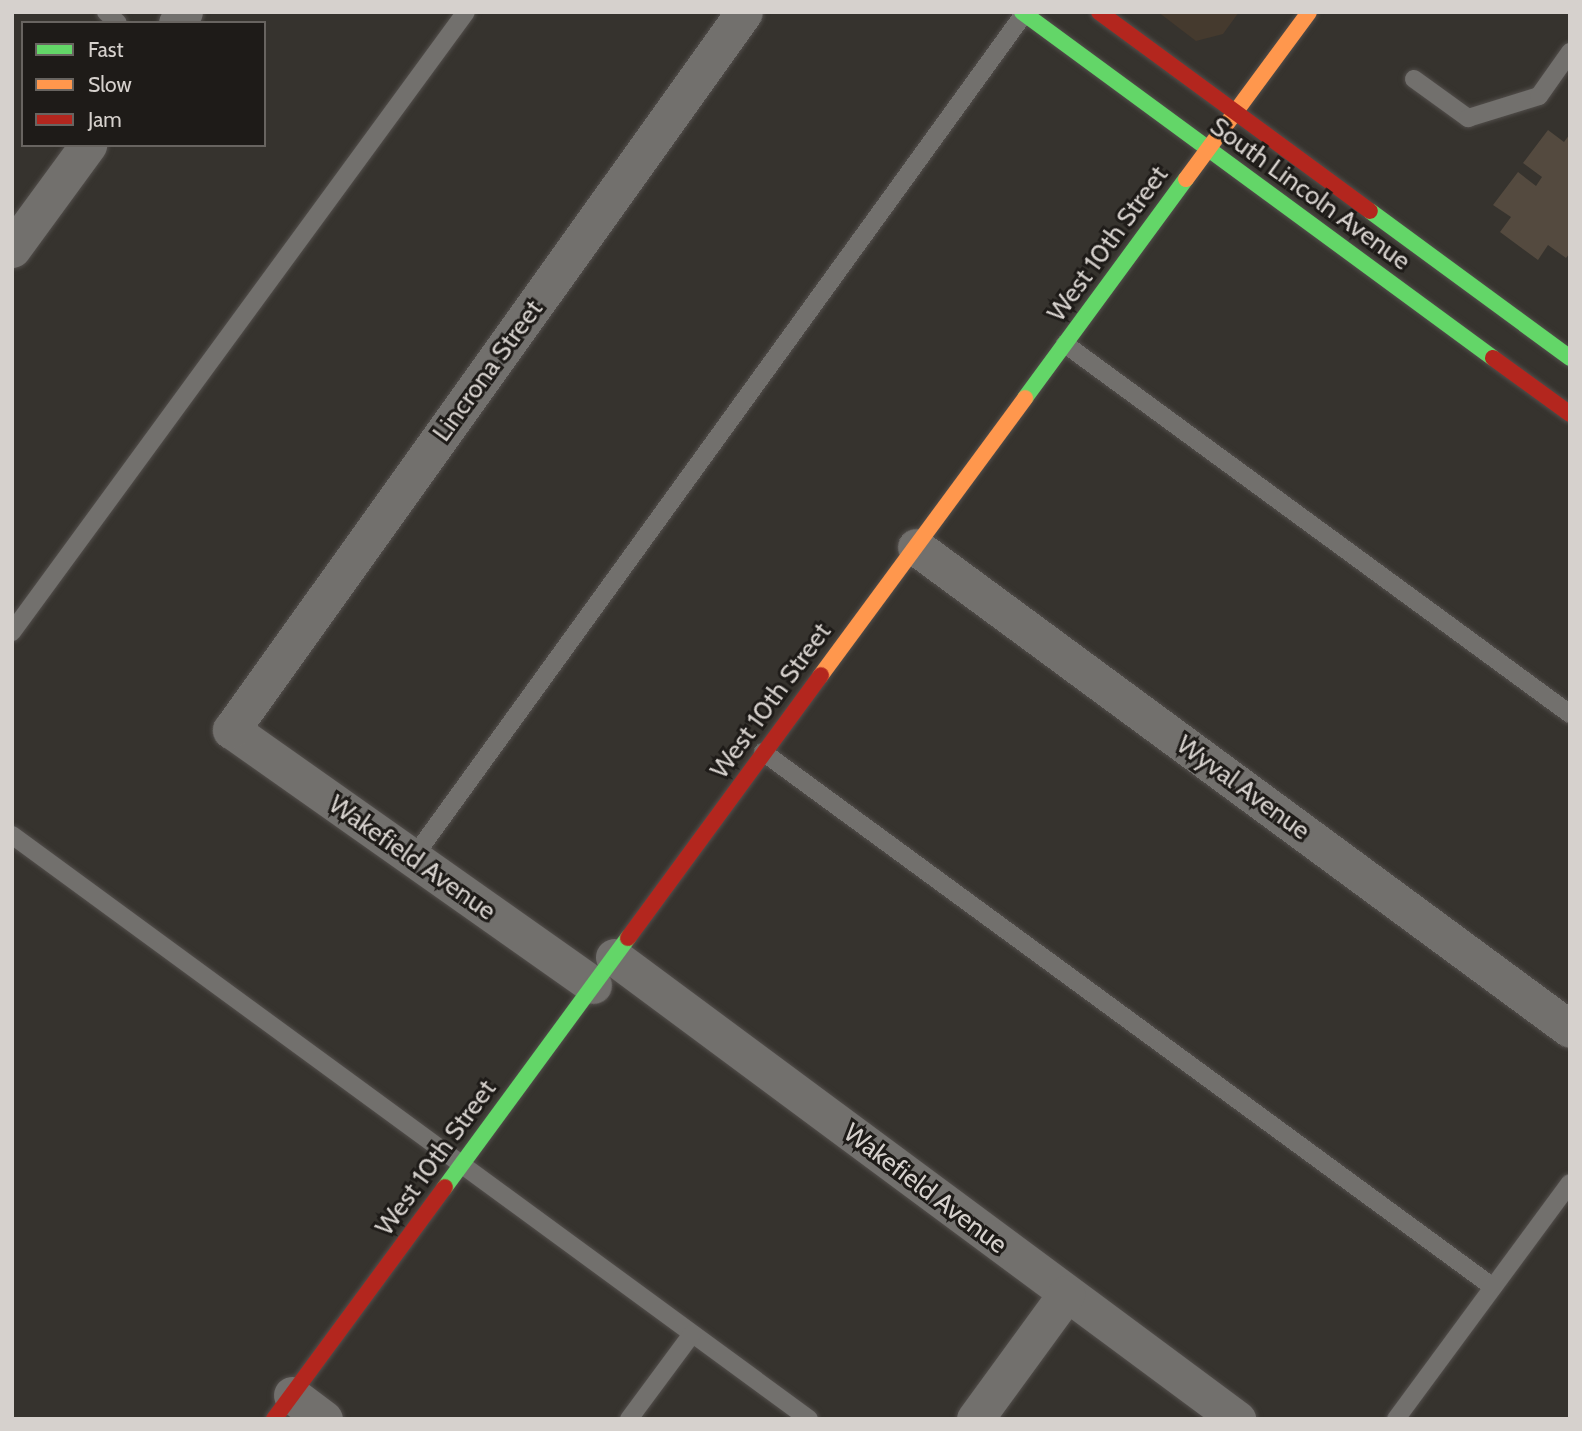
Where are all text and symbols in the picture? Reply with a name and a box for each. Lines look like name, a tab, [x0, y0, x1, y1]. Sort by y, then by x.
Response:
legend	[21, 21, 266, 147]
text: Fast	[88, 37, 124, 62]
text: Slow	[88, 72, 132, 97]
text: Jam	[88, 107, 122, 132]
street label: South Lincoln Avenue	[1204, 111, 1416, 277]
street label: West 10th Street	[1041, 160, 1175, 328]
street label: Lincrona Street	[426, 294, 550, 448]
street label: West 10th Street	[704, 617, 838, 785]
street label: Wyval Avenue	[1170, 729, 1316, 847]
street label: Wakefield Avenue	[323, 789, 501, 927]
street label: West 10th Street	[369, 1074, 503, 1242]
street label: Wakefield Avenue	[837, 1117, 1013, 1261]

